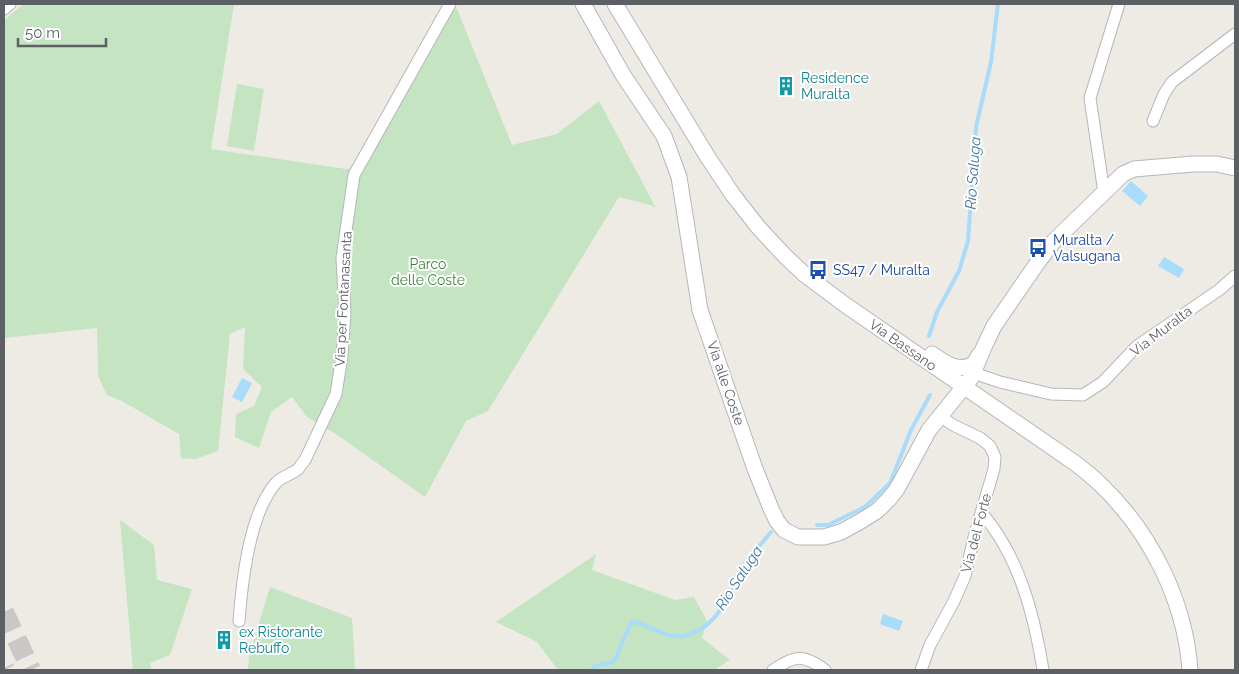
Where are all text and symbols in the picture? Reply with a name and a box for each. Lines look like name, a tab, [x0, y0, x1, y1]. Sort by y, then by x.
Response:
scale bar	[18, 15, 105, 47]
text: 50 m	[25, 24, 60, 42]
place label: Residence Muralta	[801, 70, 869, 102]
building icon: Residence Muralta	[775, 75, 797, 97]
water label: Rio Saluga	[961, 136, 985, 210]
street label: Via per Fontanasanta	[331, 231, 355, 367]
place label: Muralta / Valsugana	[1053, 232, 1120, 264]
bus stop icon: Muralta / Valsugana	[1027, 237, 1049, 259]
park label: Parco delle Coste	[391, 256, 465, 288]
bus stop icon: SS47 / Muralta	[807, 259, 829, 281]
place label: SS47 / Muralta	[833, 262, 930, 278]
street label: Via Muralta	[1127, 303, 1195, 359]
street label: Via Bassano	[866, 316, 940, 374]
street label: Via alle Coste	[704, 339, 748, 427]
street label: Via del Forte	[958, 492, 994, 574]
water label: Rio Saluga	[712, 542, 766, 613]
place label: ex Ristorante Rebuffo	[239, 624, 323, 656]
building icon: ex Ristorante Rebuffo	[213, 629, 235, 651]

